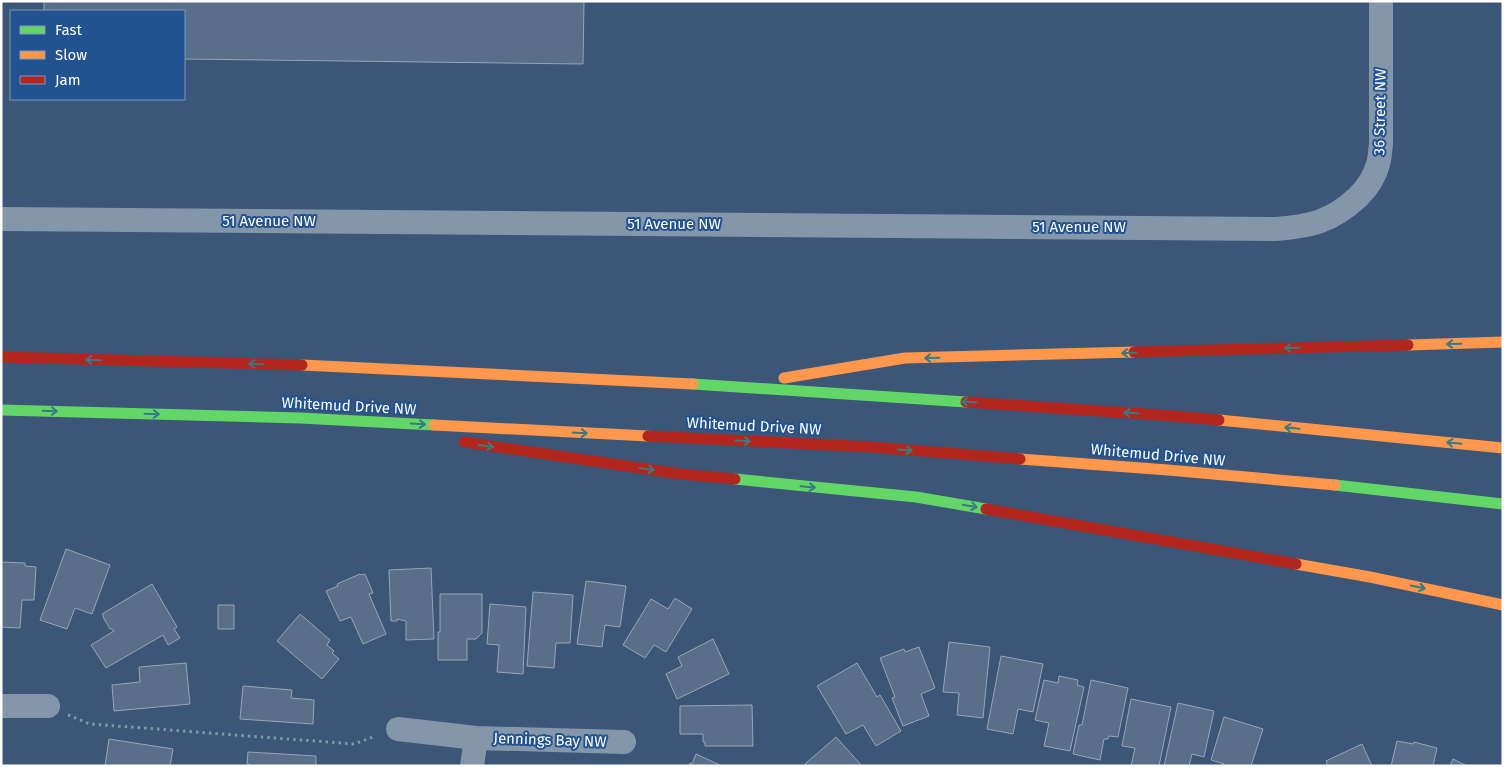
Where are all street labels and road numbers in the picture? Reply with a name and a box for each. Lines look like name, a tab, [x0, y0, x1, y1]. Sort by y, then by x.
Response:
street label: 36 Street NW	[1370, 68, 1390, 156]
street label: 51 Avenue NW	[222, 212, 316, 230]
street label: 51 Avenue NW	[627, 215, 721, 233]
street label: 51 Avenue NW	[1032, 218, 1126, 236]
street label: Whitemud Drive NW	[281, 393, 418, 419]
street label: Whitemud Drive NW	[686, 413, 823, 439]
street label: Whitemud Drive NW	[1090, 440, 1227, 470]
street label: Jennings Bay NW	[493, 729, 607, 751]

